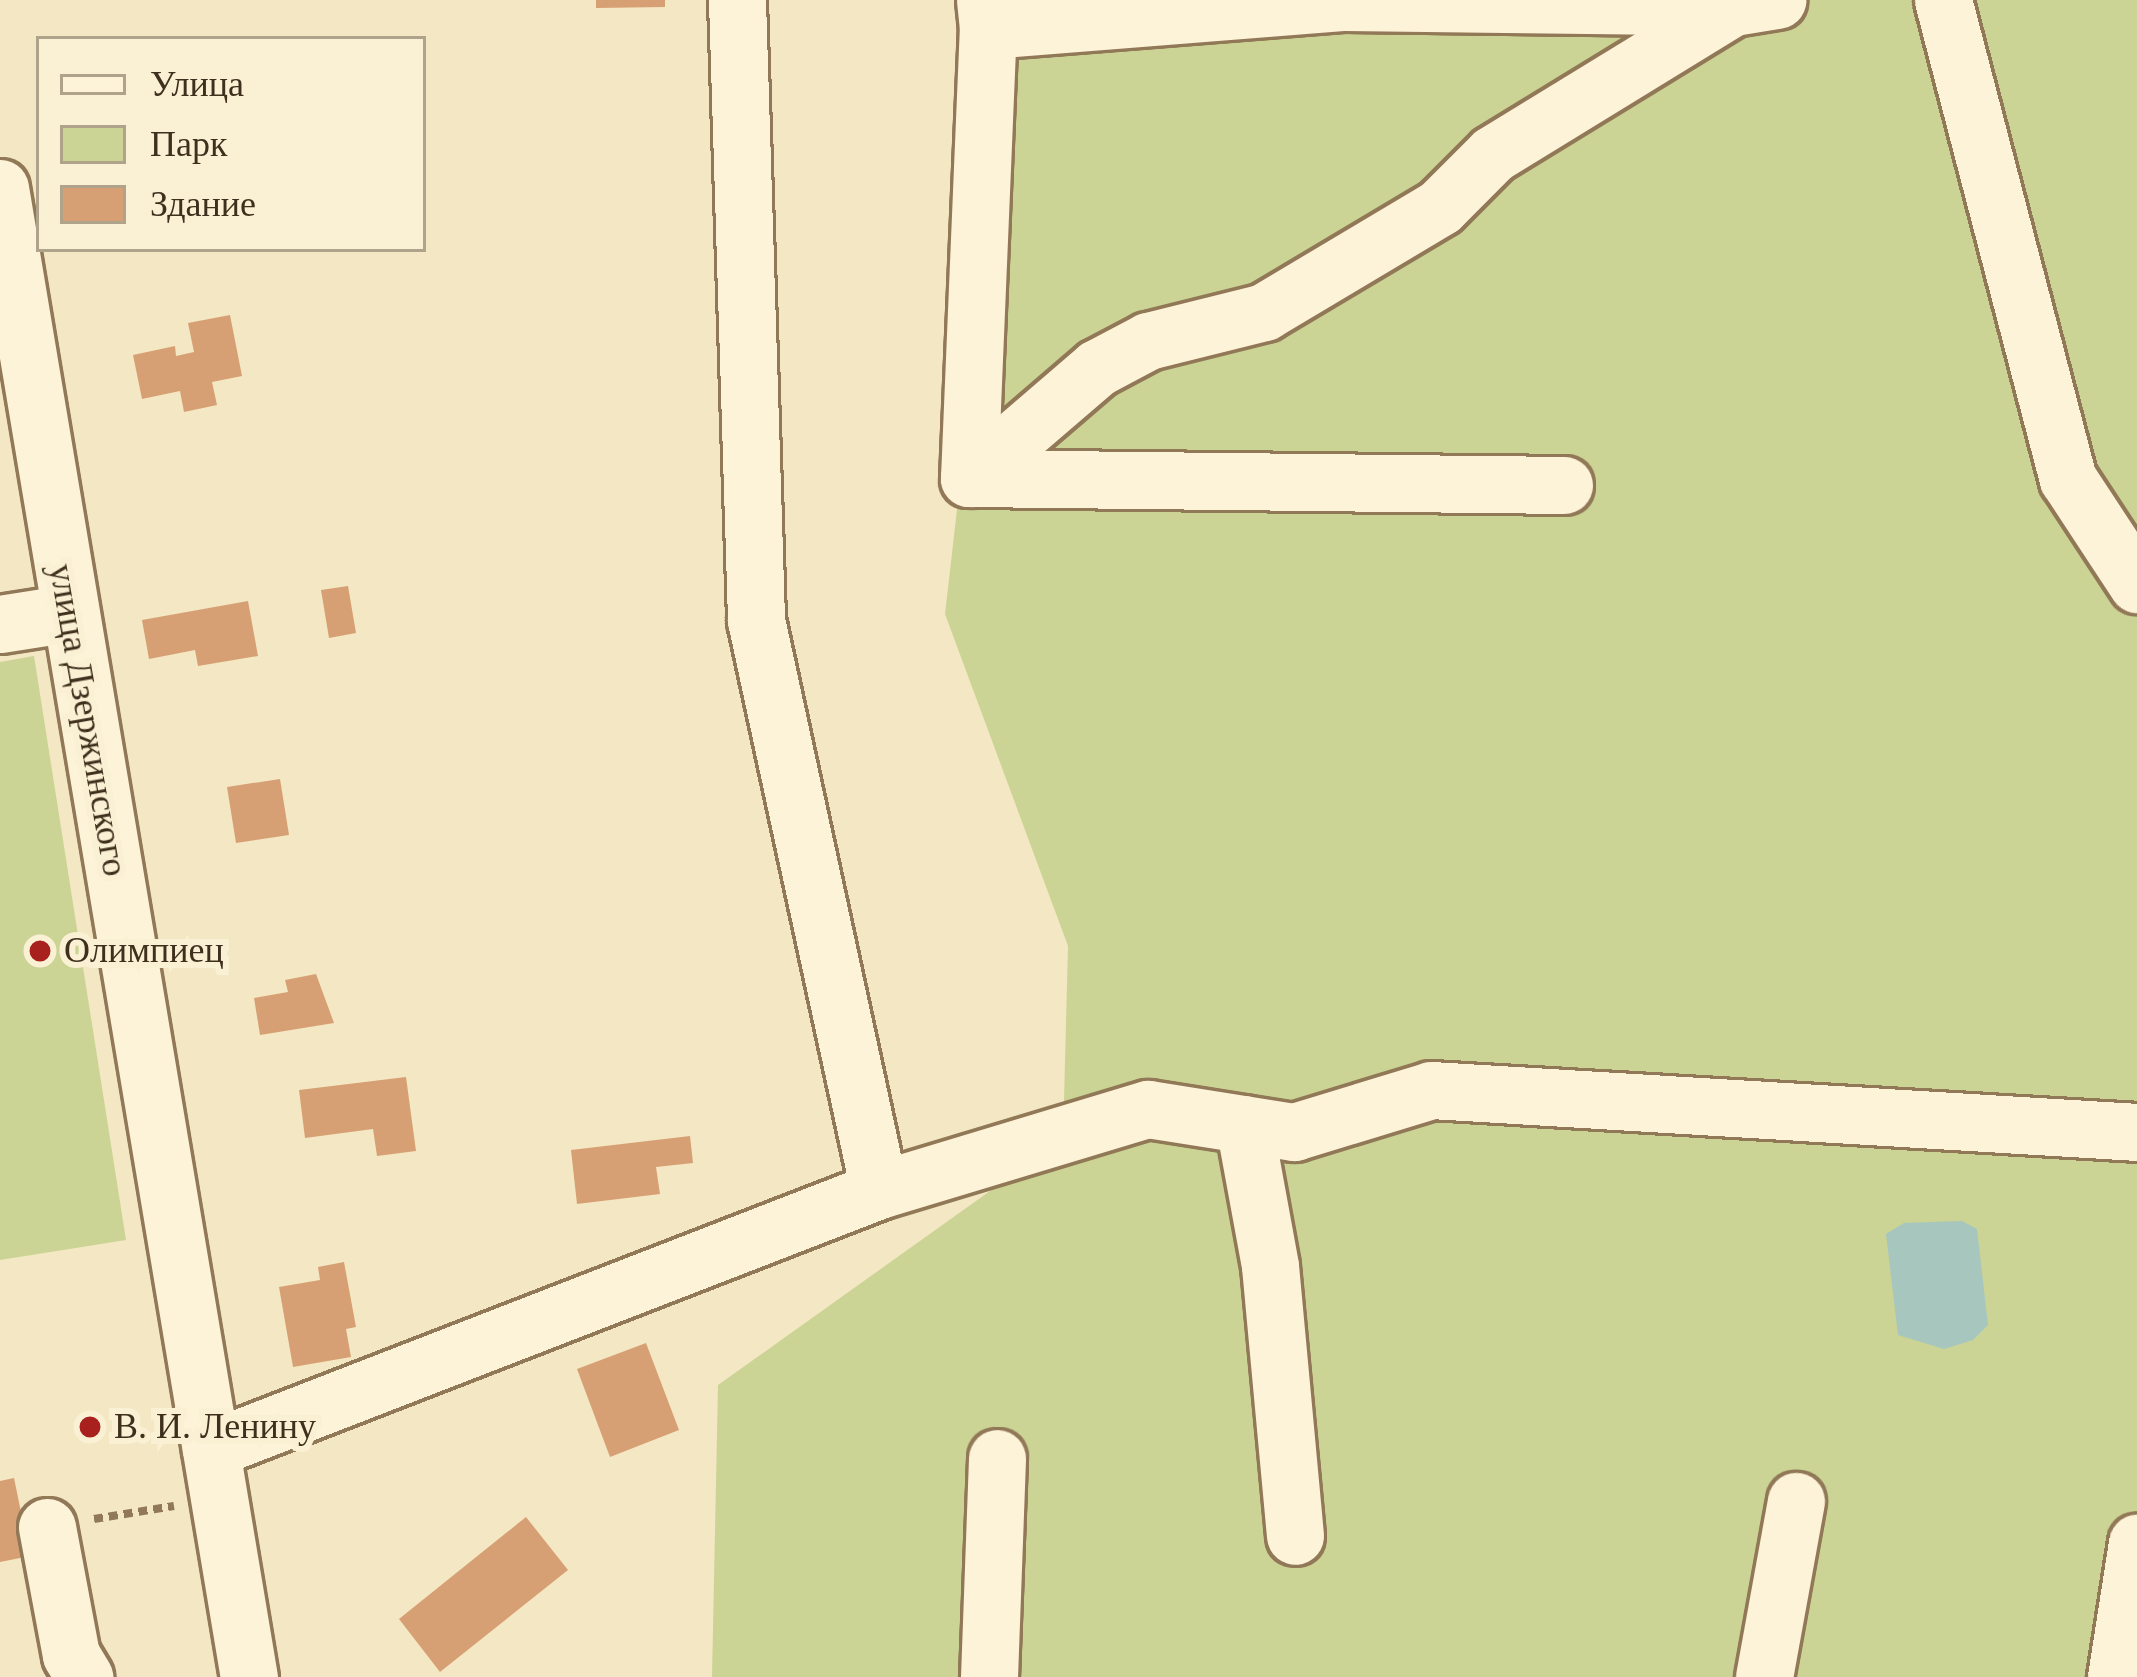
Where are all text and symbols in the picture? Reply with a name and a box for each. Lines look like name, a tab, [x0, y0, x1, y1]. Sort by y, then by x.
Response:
legend	[36, 36, 426, 252]
text: Улица	[150, 64, 244, 104]
text: Парк	[150, 124, 227, 164]
text: Здание	[150, 184, 256, 224]
street label: улица Дзержинского	[39, 560, 137, 880]
place label: Олимпиец	[64, 929, 224, 973]
marker: Олимпиец	[27, 938, 53, 964]
place label: В. И. Ленину	[114, 1405, 316, 1449]
marker: В. И. Ленину	[77, 1414, 103, 1440]

